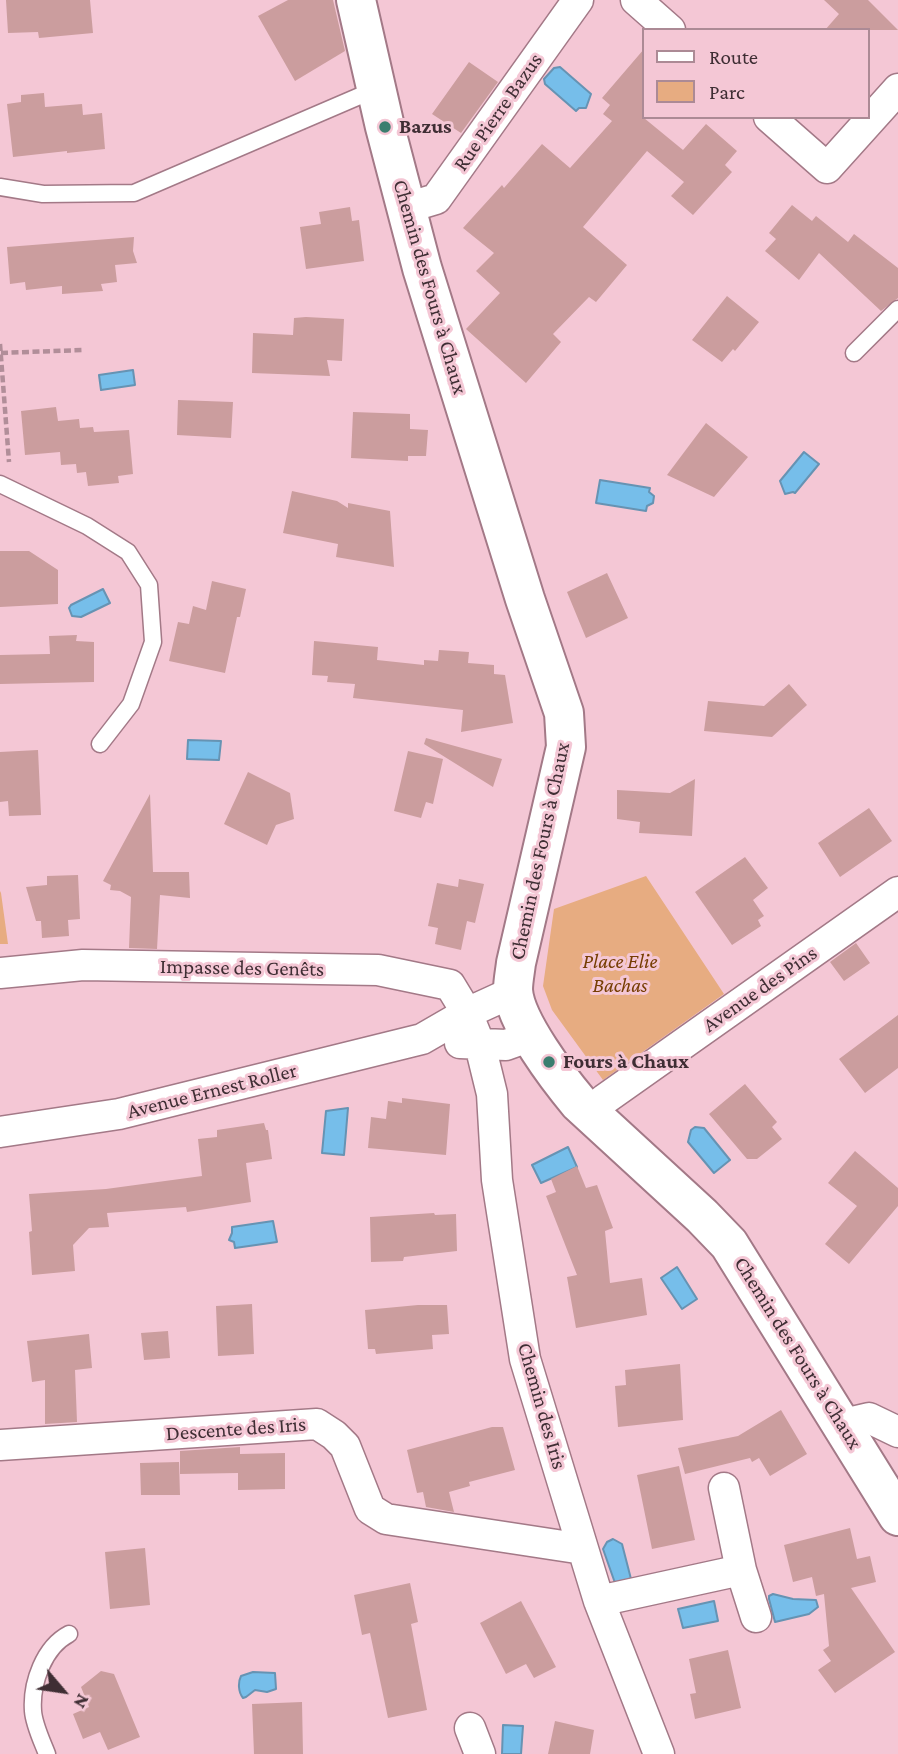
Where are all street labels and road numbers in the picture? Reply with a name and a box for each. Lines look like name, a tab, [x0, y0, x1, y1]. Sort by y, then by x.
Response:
street label: Rue Pierre Bazus	[448, 48, 548, 176]
street label: Chemin des Fours à Chaux	[387, 177, 473, 397]
street label: Chemin des Fours à Chaux	[505, 740, 575, 962]
street label: Avenue des Pins	[698, 940, 822, 1038]
street label: Impasse des Genêts	[160, 954, 324, 982]
street label: Avenue Ernest Roller	[125, 1058, 299, 1124]
street label: Chemin des Fours à Chaux	[729, 1252, 867, 1454]
street label: Chemin des Iris	[512, 1340, 572, 1472]
street label: Descente des Iris	[165, 1412, 307, 1446]

